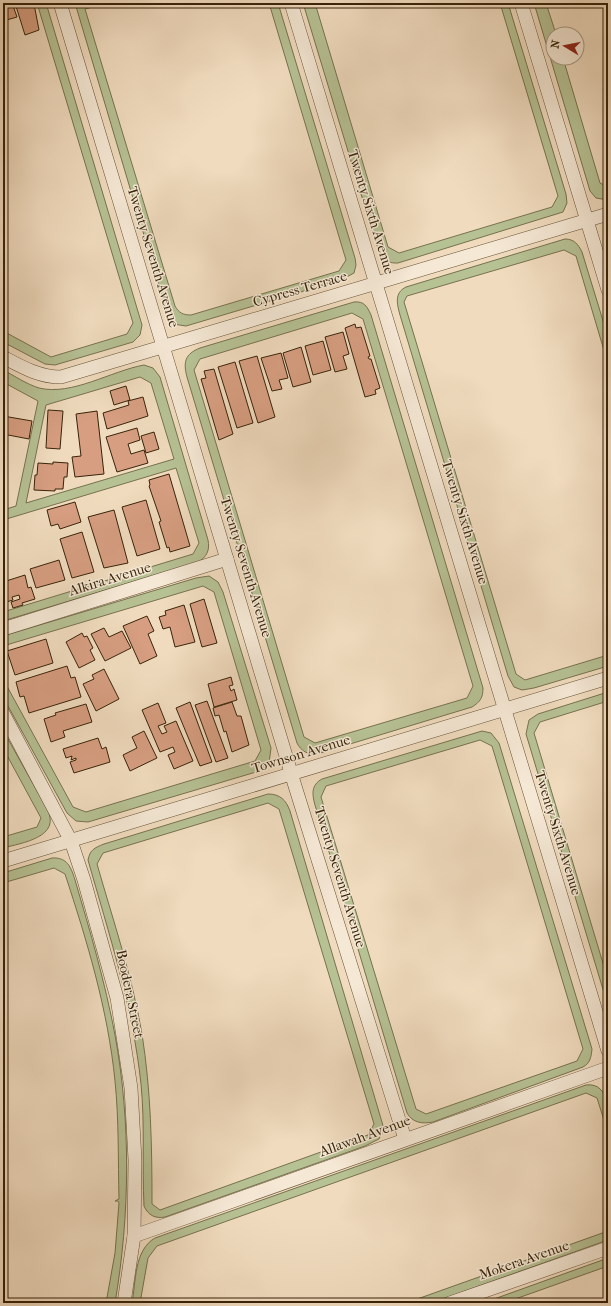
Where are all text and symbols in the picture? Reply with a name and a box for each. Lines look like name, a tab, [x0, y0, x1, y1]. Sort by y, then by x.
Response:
north arrow	[545, 26, 585, 66]
text: N	[549, 38, 563, 50]
street label: Twenty Sixth Avenue	[344, 148, 398, 276]
street label: Twenty Seventh Avenue	[123, 185, 183, 330]
street label: Cypress Terrace	[251, 267, 349, 311]
street label: Twenty Sixth Avenue	[438, 458, 492, 586]
street label: Twenty Seventh Avenue	[216, 495, 276, 640]
street label: Alkira Avenue	[66, 558, 153, 600]
street label: Townson Avenue	[250, 731, 352, 777]
street label: Twenty Sixth Avenue	[531, 769, 585, 897]
street label: Twenty Seventh Avenue	[310, 805, 370, 950]
street label: Boodera Street	[112, 948, 148, 1040]
street label: Allawah Avenue	[316, 1112, 413, 1161]
street label: Mokera Avenue	[477, 1237, 571, 1283]

